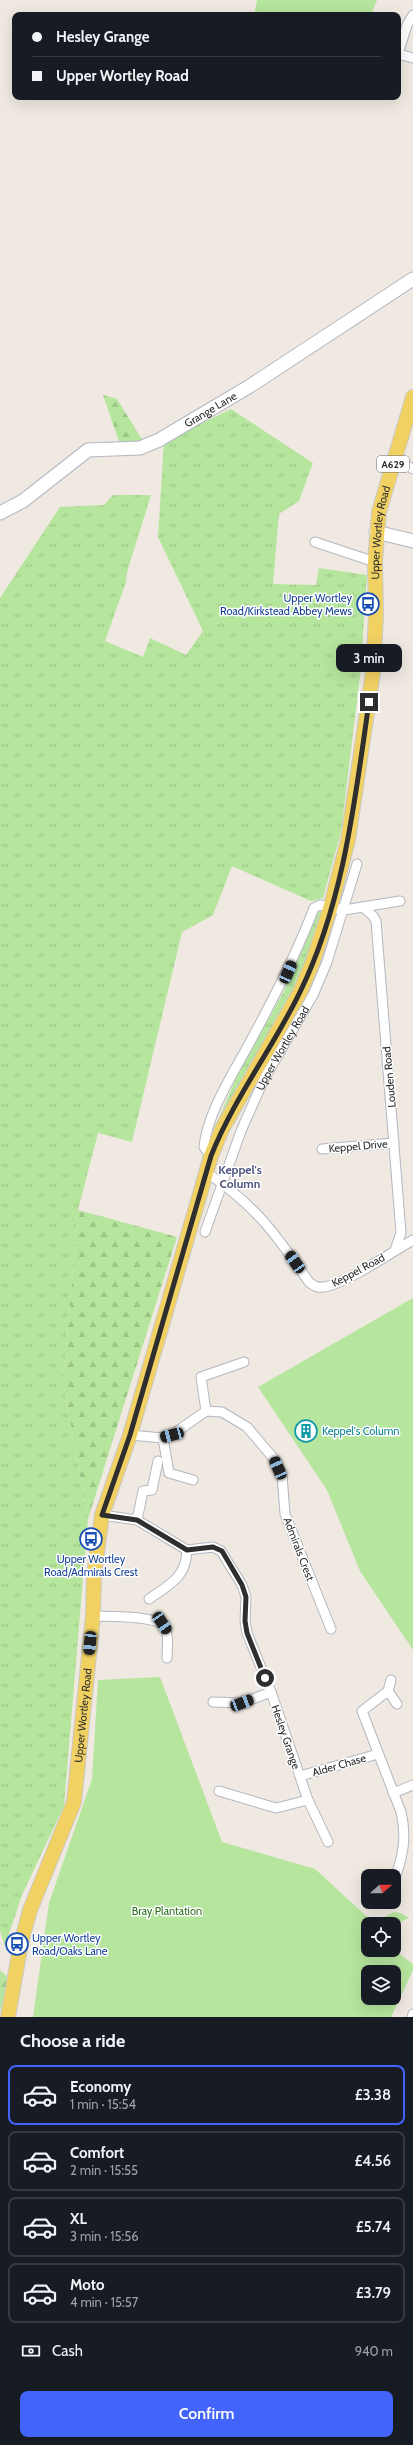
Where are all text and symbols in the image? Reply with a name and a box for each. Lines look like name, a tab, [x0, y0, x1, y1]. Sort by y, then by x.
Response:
text: Hesley Grange	[56, 28, 149, 46]
text: Upper Wortley Road	[56, 67, 189, 85]
street label: Grange Lane	[182, 388, 239, 430]
road number: A629	[377, 456, 409, 472]
street label: Upper Wortley Road	[368, 484, 393, 580]
place label: Upper Wortley Road/Kirkstead Abbey Mews	[220, 591, 352, 618]
bus stop icon: Upper Wortley Road/Kirkstead Abbey Mews	[355, 591, 381, 617]
callout: 3 min	[336, 644, 402, 672]
text: 3 min	[353, 650, 385, 666]
route end	[360, 693, 378, 711]
car	[278, 959, 298, 985]
street label: Upper Wortley Road	[253, 1003, 312, 1092]
street label: Louden Road	[379, 1046, 399, 1108]
street label: Keppel Drive	[328, 1136, 388, 1156]
district label: Keppel's Column	[218, 1162, 262, 1191]
car	[283, 1249, 307, 1275]
street label: Keppel Road	[329, 1250, 387, 1290]
building icon: Keppel's Column	[293, 1418, 319, 1444]
place label: Keppel's Column	[322, 1424, 400, 1438]
car	[159, 1426, 185, 1444]
car	[268, 1455, 288, 1481]
street label: Admirals Crest	[280, 1515, 318, 1583]
bus stop icon: Upper Wortley Road/Admirals Crest	[78, 1526, 104, 1552]
place label: Upper Wortley Road/Admirals Crest	[44, 1552, 138, 1579]
car	[150, 1610, 174, 1636]
car	[83, 1630, 97, 1656]
street label: Upper Wortley Road	[71, 1667, 95, 1763]
route start	[256, 1669, 274, 1687]
car	[229, 1693, 255, 1713]
street label: Hesley Grange	[268, 1703, 304, 1771]
street label: Alder Chase	[311, 1751, 368, 1779]
north arrow	[361, 1869, 401, 1909]
map controls	[361, 1869, 401, 2005]
park label: Bray Plantation	[132, 1904, 202, 1918]
button: locate	[361, 1917, 401, 1957]
bus stop icon: Upper Wortley Road/Oaks Lane	[4, 1931, 30, 1957]
place label: Upper Wortley Road/Oaks Lane	[32, 1931, 108, 1958]
button: layers	[361, 1965, 401, 2005]
text: Choose a ride	[20, 2030, 125, 2052]
icon: car	[22, 2077, 58, 2113]
text: Economy	[70, 2078, 131, 2096]
text: £3.38	[355, 2086, 391, 2104]
text: 1 min · 15:54	[70, 2096, 136, 2112]
icon: car	[22, 2143, 58, 2179]
text: Comfort	[70, 2144, 124, 2162]
text: £4.56	[354, 2152, 391, 2170]
text: 2 min · 15:55	[70, 2162, 138, 2178]
icon: car	[22, 2209, 58, 2245]
text: XL	[70, 2210, 87, 2228]
text: £5.74	[356, 2218, 391, 2236]
text: 3 min · 15:56	[70, 2228, 139, 2244]
icon: car	[22, 2275, 58, 2311]
text: Moto	[70, 2276, 104, 2294]
text: £3.79	[356, 2284, 391, 2302]
text: 4 min · 15:57	[70, 2294, 138, 2310]
icon: cash	[20, 2340, 42, 2362]
text: Cash	[52, 2342, 83, 2360]
text: 940 m	[355, 2343, 393, 2359]
button: Confirm	[20, 2391, 393, 2437]

